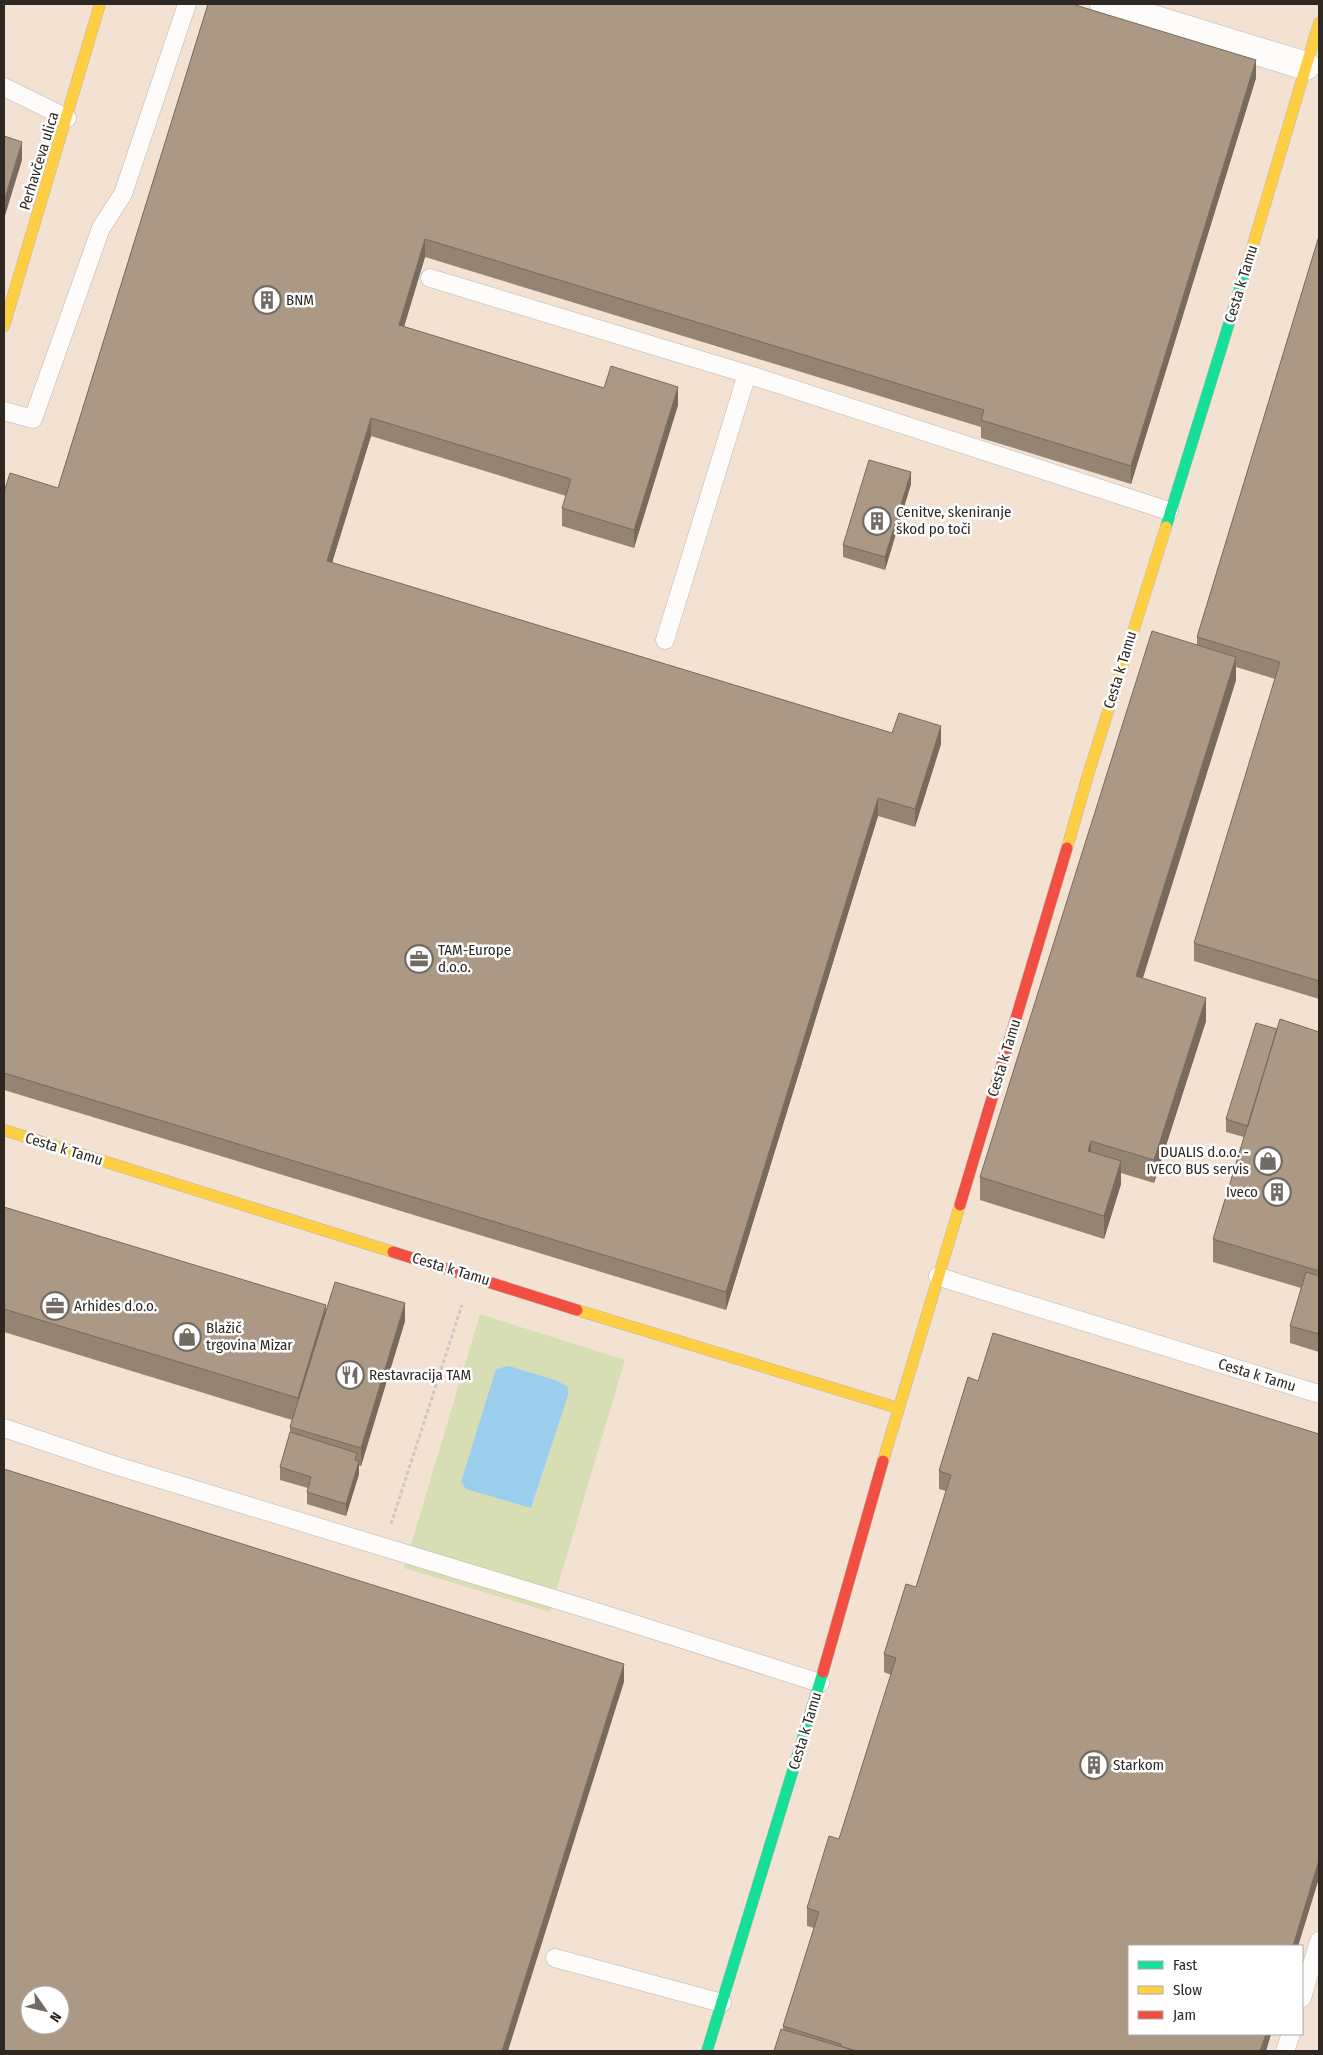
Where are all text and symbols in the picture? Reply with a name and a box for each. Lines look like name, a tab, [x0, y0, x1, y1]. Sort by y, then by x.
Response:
street label: Perhavčeva ulica	[16, 110, 62, 212]
street label: Cesta k Tamu	[1221, 243, 1261, 325]
building icon: BNM	[252, 285, 282, 315]
place label: BNM	[286, 291, 314, 309]
place label: Cenitve, skeniranje škod po toči	[896, 503, 1011, 538]
building icon: Cenitve, skeniranje škod po toči	[862, 506, 892, 536]
street label: Cesta k Tamu	[1100, 629, 1140, 711]
place label: TAM-Europe d.o.o.	[438, 941, 511, 976]
office icon: TAM-Europe d.o.o.	[404, 944, 434, 974]
street label: Cesta k Tamu	[984, 1017, 1024, 1099]
street label: Cesta k Tamu	[23, 1129, 105, 1169]
place label: DUALIS d.o.o. - IVECO BUS servis	[1147, 1143, 1249, 1178]
shop icon: DUALIS d.o.o. - IVECO BUS servis	[1253, 1146, 1283, 1176]
building icon: Iveco	[1262, 1177, 1292, 1207]
place label: Iveco	[1226, 1183, 1258, 1201]
street label: Cesta k Tamu	[410, 1249, 492, 1289]
office icon: Arhides d.o.o.	[40, 1291, 70, 1321]
place label: Arhides d.o.o.	[74, 1297, 157, 1315]
place label: Blažič trgovina Mizar	[206, 1319, 293, 1354]
shop icon: Blažič trgovina Mizar	[172, 1322, 202, 1352]
street label: Cesta k Tamu	[1216, 1355, 1298, 1395]
restaurant icon: Restavracija TAM	[335, 1360, 365, 1390]
place label: Restavracija TAM	[369, 1366, 471, 1384]
street label: Cesta k Tamu	[785, 1690, 825, 1772]
building icon: Starkom	[1079, 1750, 1109, 1780]
place label: Starkom	[1113, 1756, 1164, 1774]
legend	[1128, 1945, 1303, 2035]
text: Fast	[1173, 1956, 1197, 1974]
text: Slow	[1173, 1981, 1202, 1999]
north arrow	[20, 1985, 70, 2035]
text: Jam	[1173, 2006, 1196, 2024]
text: N	[46, 2009, 65, 2025]

